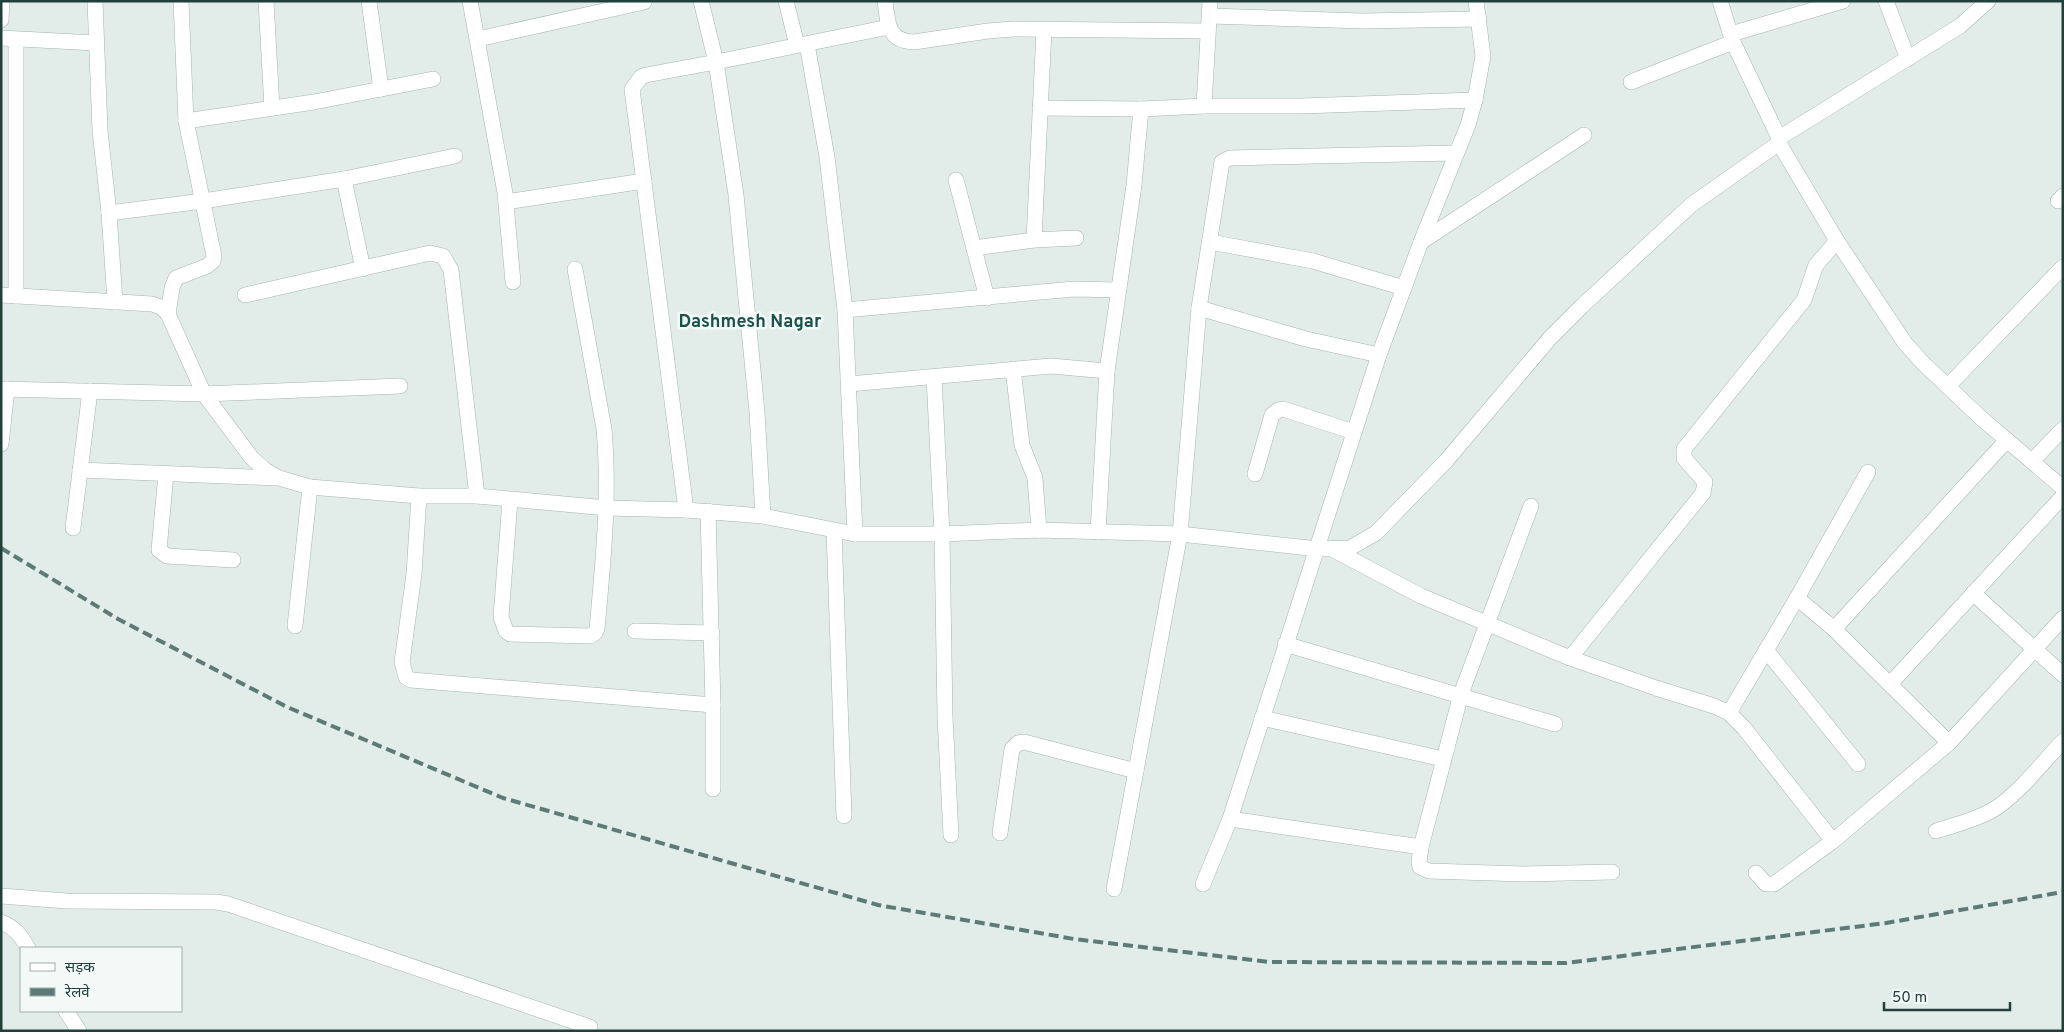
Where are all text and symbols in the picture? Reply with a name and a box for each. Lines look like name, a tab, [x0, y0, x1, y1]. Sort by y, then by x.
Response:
district label: Dashmesh Nagar	[679, 311, 822, 334]
legend	[20, 947, 182, 1012]
text: सड़क	[65, 959, 95, 978]
scale bar	[1884, 980, 2010, 1012]
text: रेलवे	[64, 983, 90, 1003]
text: 50 m	[1892, 989, 1927, 1008]

